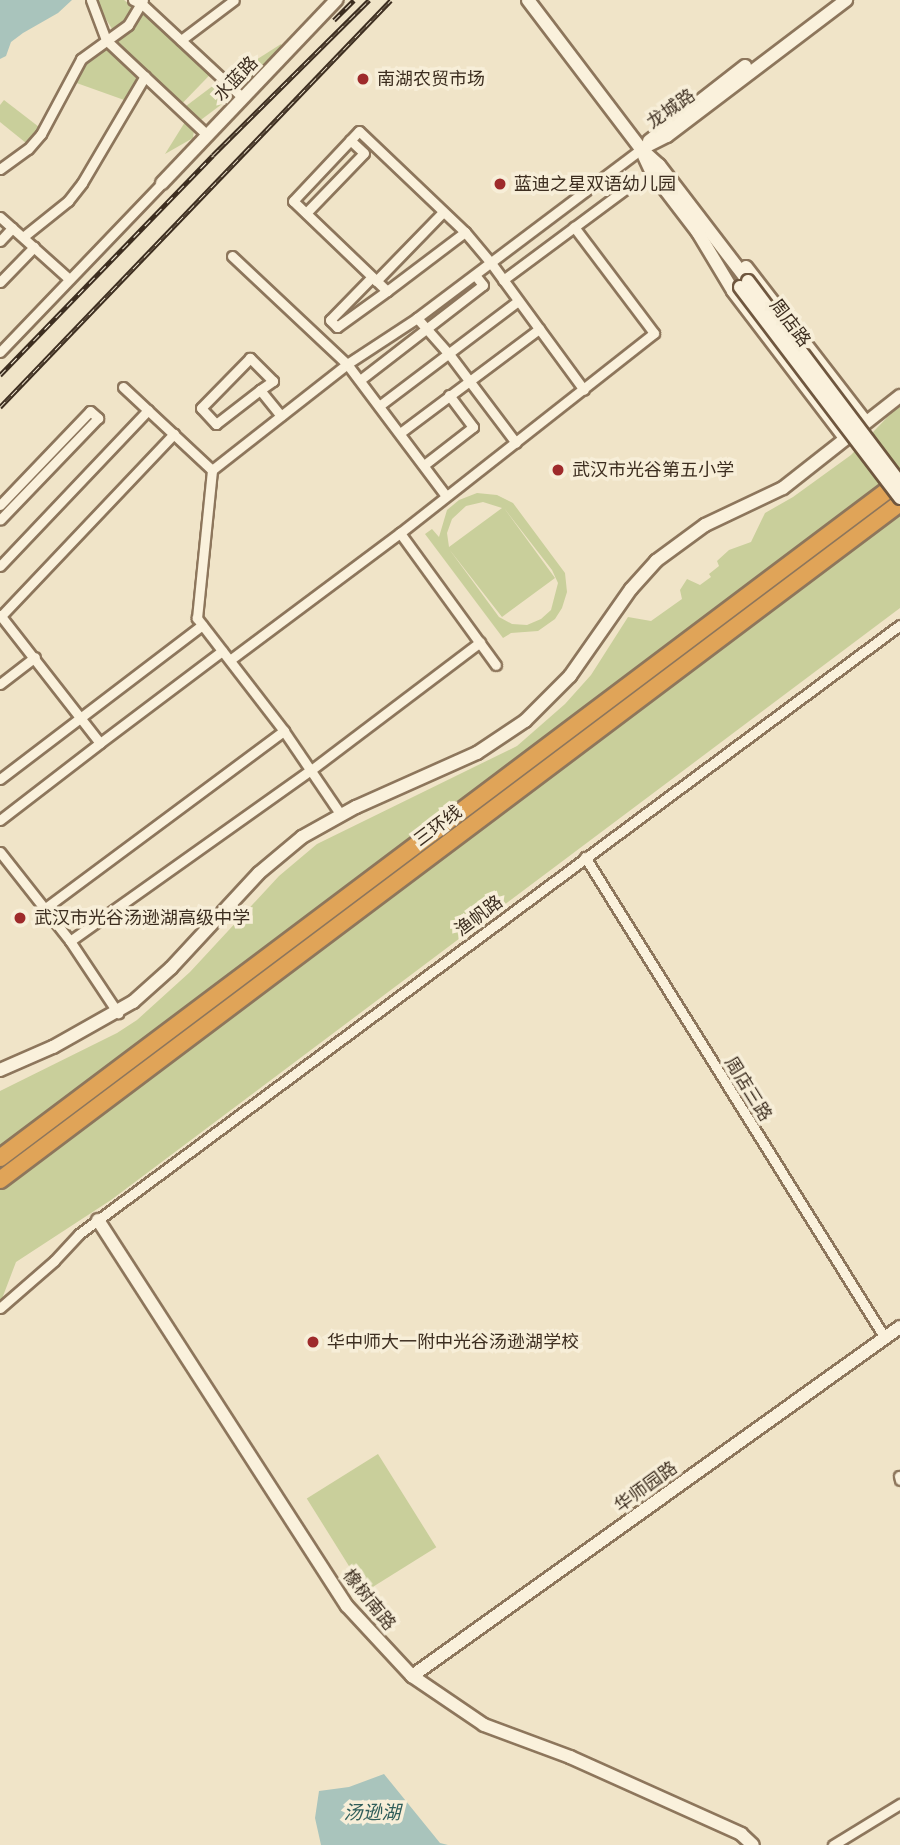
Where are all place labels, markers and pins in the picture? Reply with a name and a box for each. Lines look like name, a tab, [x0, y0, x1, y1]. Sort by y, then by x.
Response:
place label: 南湖农贸市场	[377, 68, 485, 90]
marker: 南湖农贸市场	[355, 71, 371, 87]
place label: 蓝迪之星双语幼儿园	[514, 173, 676, 195]
marker: 蓝迪之星双语幼儿园	[492, 176, 508, 192]
place label: 武汉市光谷第五小学	[572, 459, 734, 481]
marker: 武汉市光谷第五小学	[550, 462, 566, 478]
place label: 武汉市光谷汤逊湖高级中学	[34, 907, 250, 929]
marker: 武汉市光谷汤逊湖高级中学	[12, 910, 28, 926]
place label: 华中师大一附中光谷汤逊湖学校	[327, 1331, 579, 1353]
marker: 华中师大一附中光谷汤逊湖学校	[305, 1334, 321, 1350]

